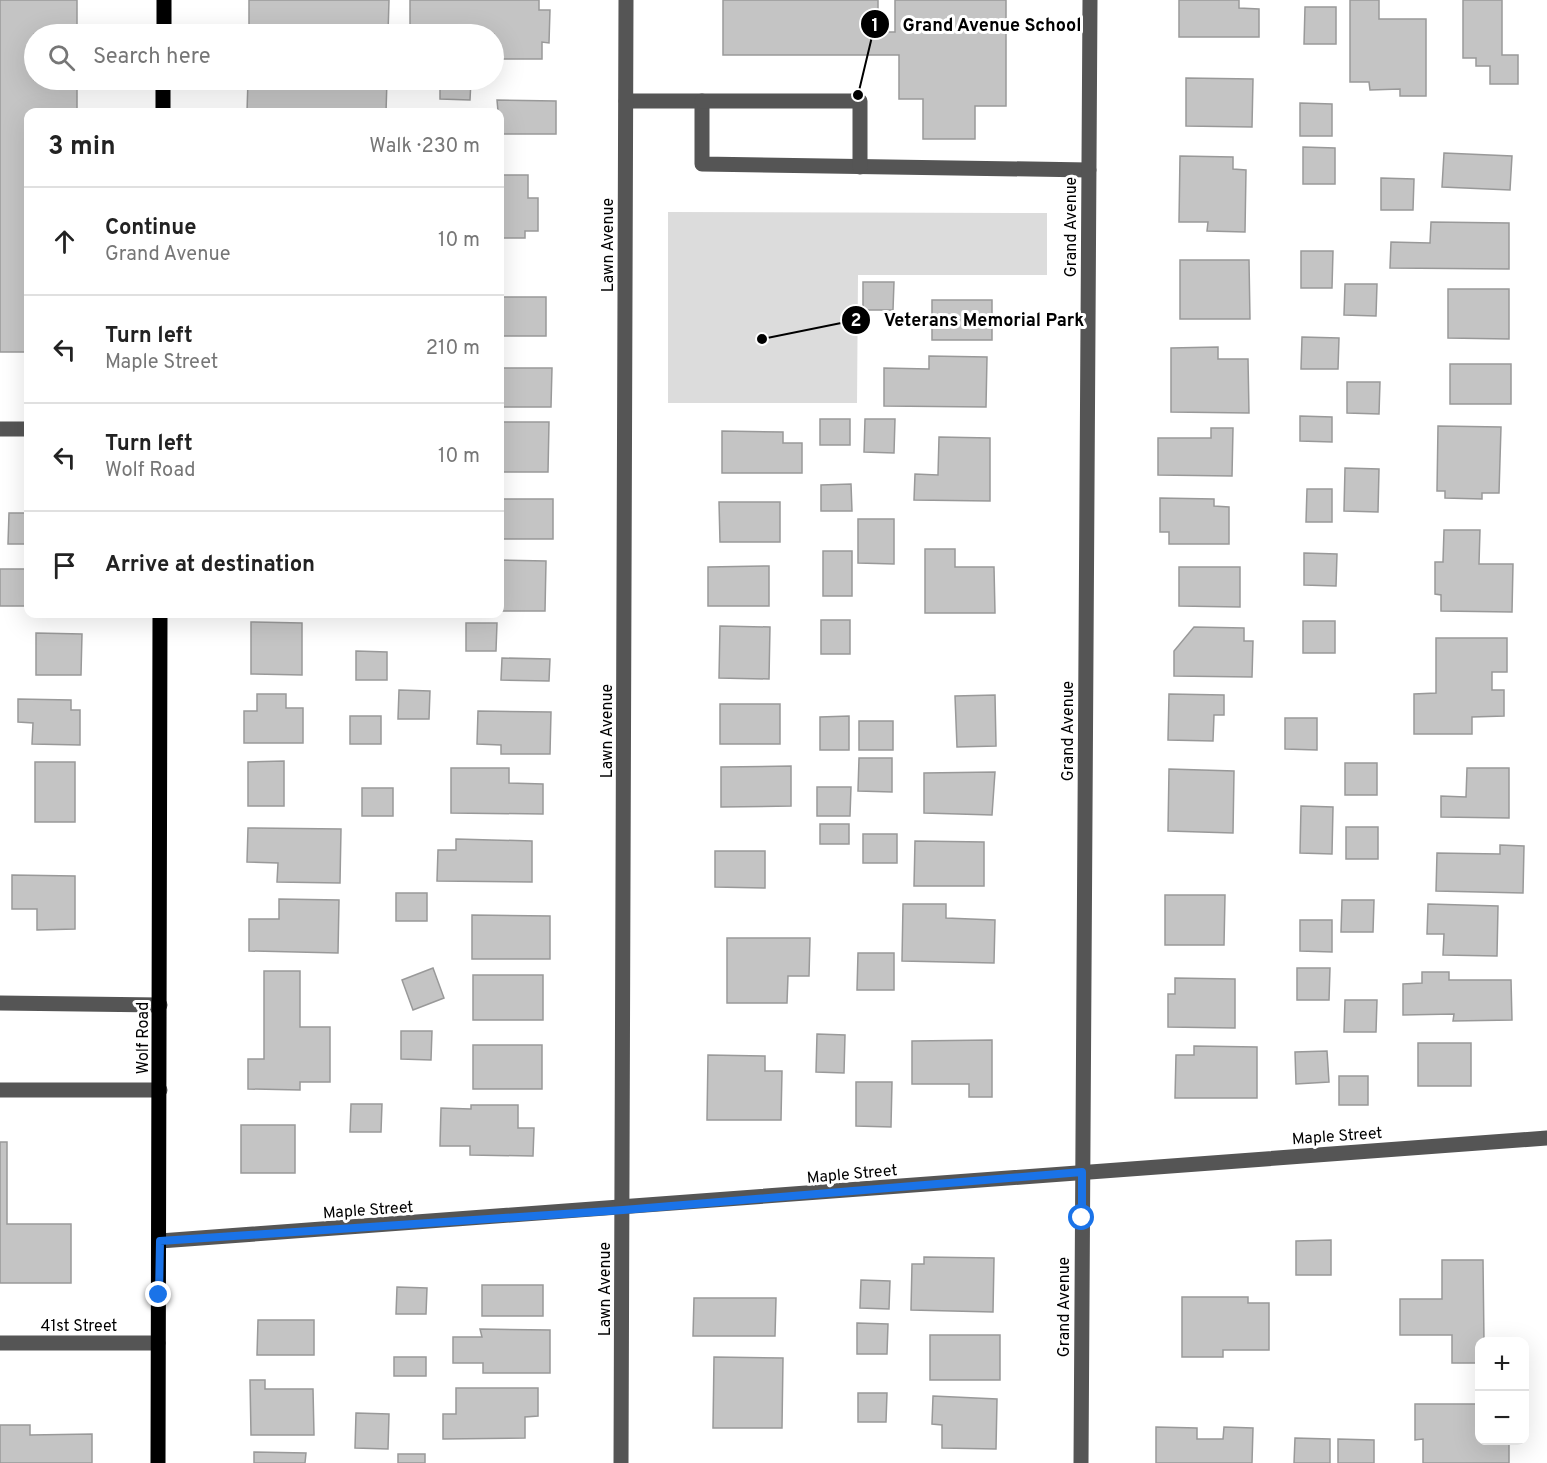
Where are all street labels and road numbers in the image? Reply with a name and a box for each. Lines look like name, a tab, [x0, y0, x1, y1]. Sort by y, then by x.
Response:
street label: Grand Avenue	[1062, 177, 1082, 277]
street label: Lawn Avenue	[599, 198, 619, 292]
street label: Grand Avenue	[1059, 681, 1079, 781]
street label: Lawn Avenue	[598, 684, 618, 778]
street label: Wolf Road	[134, 1002, 154, 1074]
street label: Maple Street	[1291, 1124, 1383, 1150]
street label: Maple Street	[806, 1161, 898, 1189]
street label: Maple Street	[322, 1198, 414, 1224]
street label: Lawn Avenue	[596, 1242, 616, 1336]
street label: Grand Avenue	[1055, 1257, 1075, 1357]
street label: 41st Street	[41, 1317, 117, 1337]

